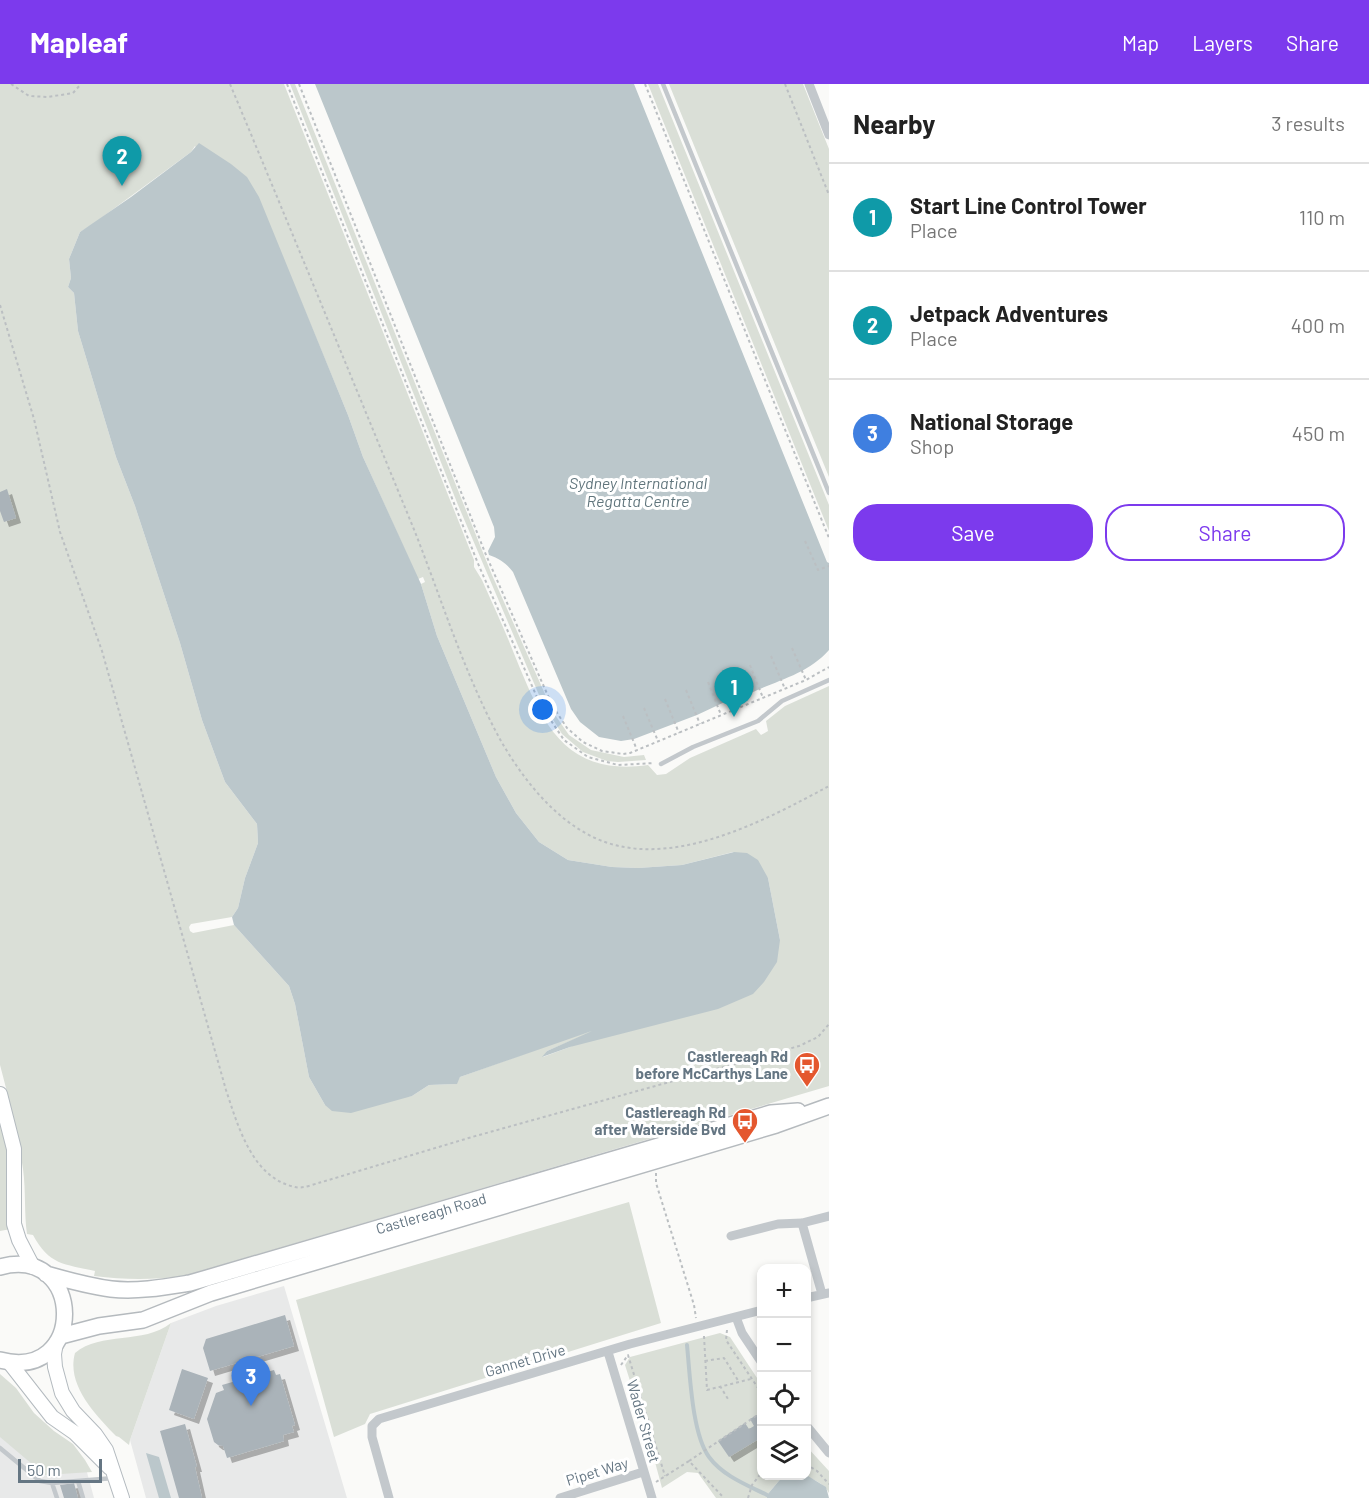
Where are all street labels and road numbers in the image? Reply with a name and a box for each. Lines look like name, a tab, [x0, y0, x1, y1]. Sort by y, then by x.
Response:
street label: Castlereagh Road	[374, 1189, 488, 1237]
street label: Gannet Drive	[483, 1340, 567, 1380]
street label: Wader Street	[624, 1377, 664, 1465]
street label: Pipet Way	[564, 1453, 630, 1489]

